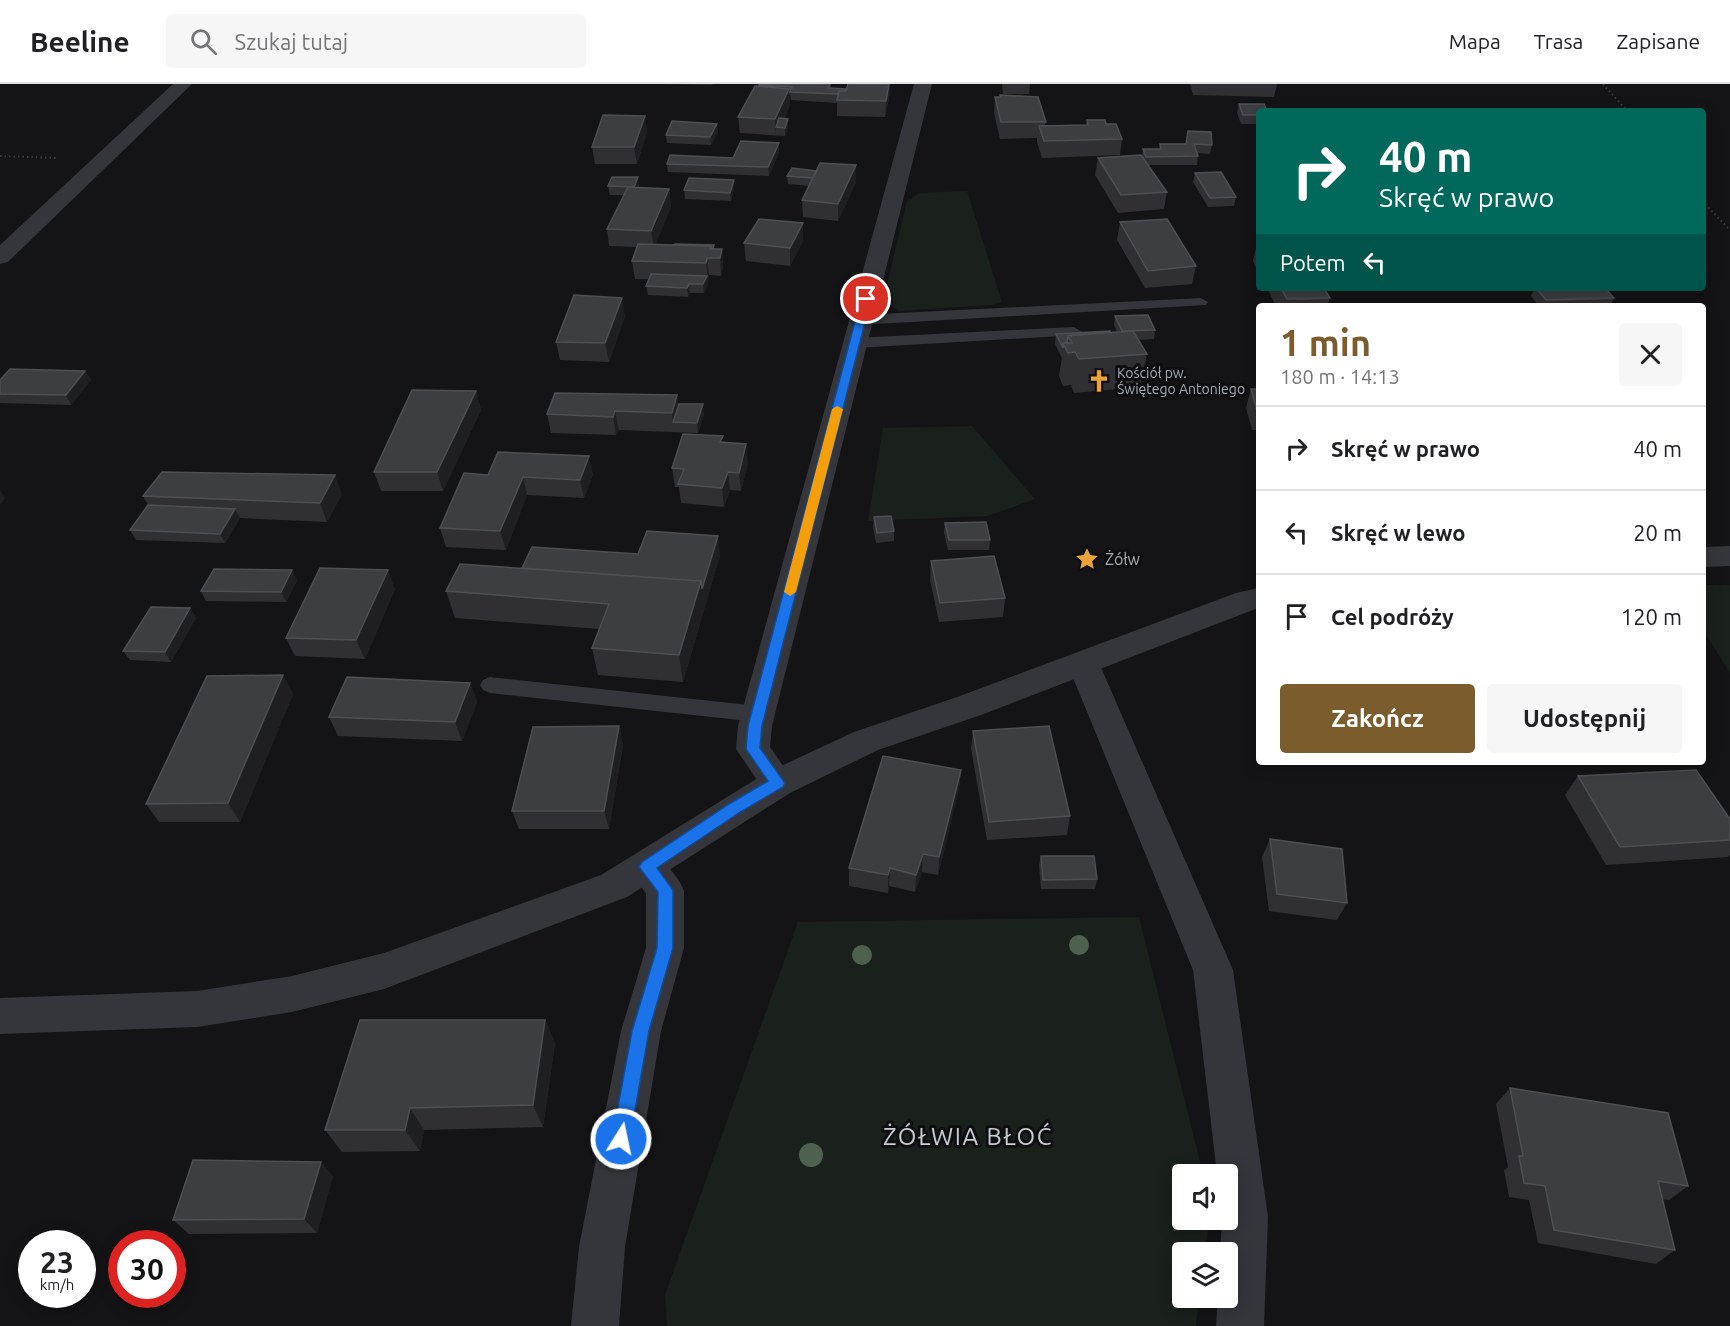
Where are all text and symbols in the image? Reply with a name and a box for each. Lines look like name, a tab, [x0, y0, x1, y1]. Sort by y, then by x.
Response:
search box	[166, 14, 586, 68]
icon: search	[187, 25, 220, 58]
text: Beeline	[30, 26, 130, 57]
text: Szukaj tutaj	[235, 29, 348, 54]
text: Mapa	[1449, 29, 1501, 53]
text: Trasa	[1534, 29, 1583, 53]
text: Zapisane	[1616, 29, 1700, 53]
icon: right	[1280, 132, 1358, 210]
text: 40 m	[1379, 133, 1473, 180]
text: Skręć w prawo	[1379, 182, 1554, 212]
icon: left	[1358, 246, 1391, 279]
text: Potem	[1280, 250, 1346, 275]
pin	[840, 273, 891, 324]
icon: arrive	[849, 282, 882, 315]
text: 1 min	[1280, 322, 1371, 363]
button: close	[1619, 323, 1682, 386]
place label: Kościół pw. Świętego Antoniego	[1117, 365, 1245, 397]
text: 180 m · 14:13	[1280, 365, 1400, 388]
church icon: Kościół pw. Świętego Antoniego	[1086, 368, 1112, 394]
icon: right	[1280, 432, 1313, 465]
text: Skręć w prawo	[1331, 436, 1480, 461]
text: 40 m	[1633, 436, 1682, 461]
icon: left	[1280, 516, 1313, 549]
text: Skręć w lewo	[1331, 520, 1465, 545]
text: 20 m	[1633, 520, 1682, 545]
place icon: Żółw	[1074, 546, 1100, 572]
place label: Żółw	[1105, 550, 1141, 568]
icon: arrive	[1280, 600, 1313, 633]
text: Cel podróży	[1331, 604, 1454, 629]
text: 120 m	[1621, 604, 1682, 629]
button: Zakończ	[1280, 684, 1475, 753]
button: Udostępnij	[1487, 684, 1682, 753]
position arrow	[589, 1107, 653, 1171]
district label: ŻÓŁWIA BŁOĆ	[883, 1122, 1053, 1150]
map controls	[1172, 1164, 1238, 1308]
button: sound	[1172, 1164, 1238, 1230]
speed limit sign: 30	[108, 1230, 186, 1308]
button: layers	[1172, 1242, 1238, 1308]
text: 23	[40, 1245, 74, 1279]
text: km/h	[40, 1276, 74, 1293]

